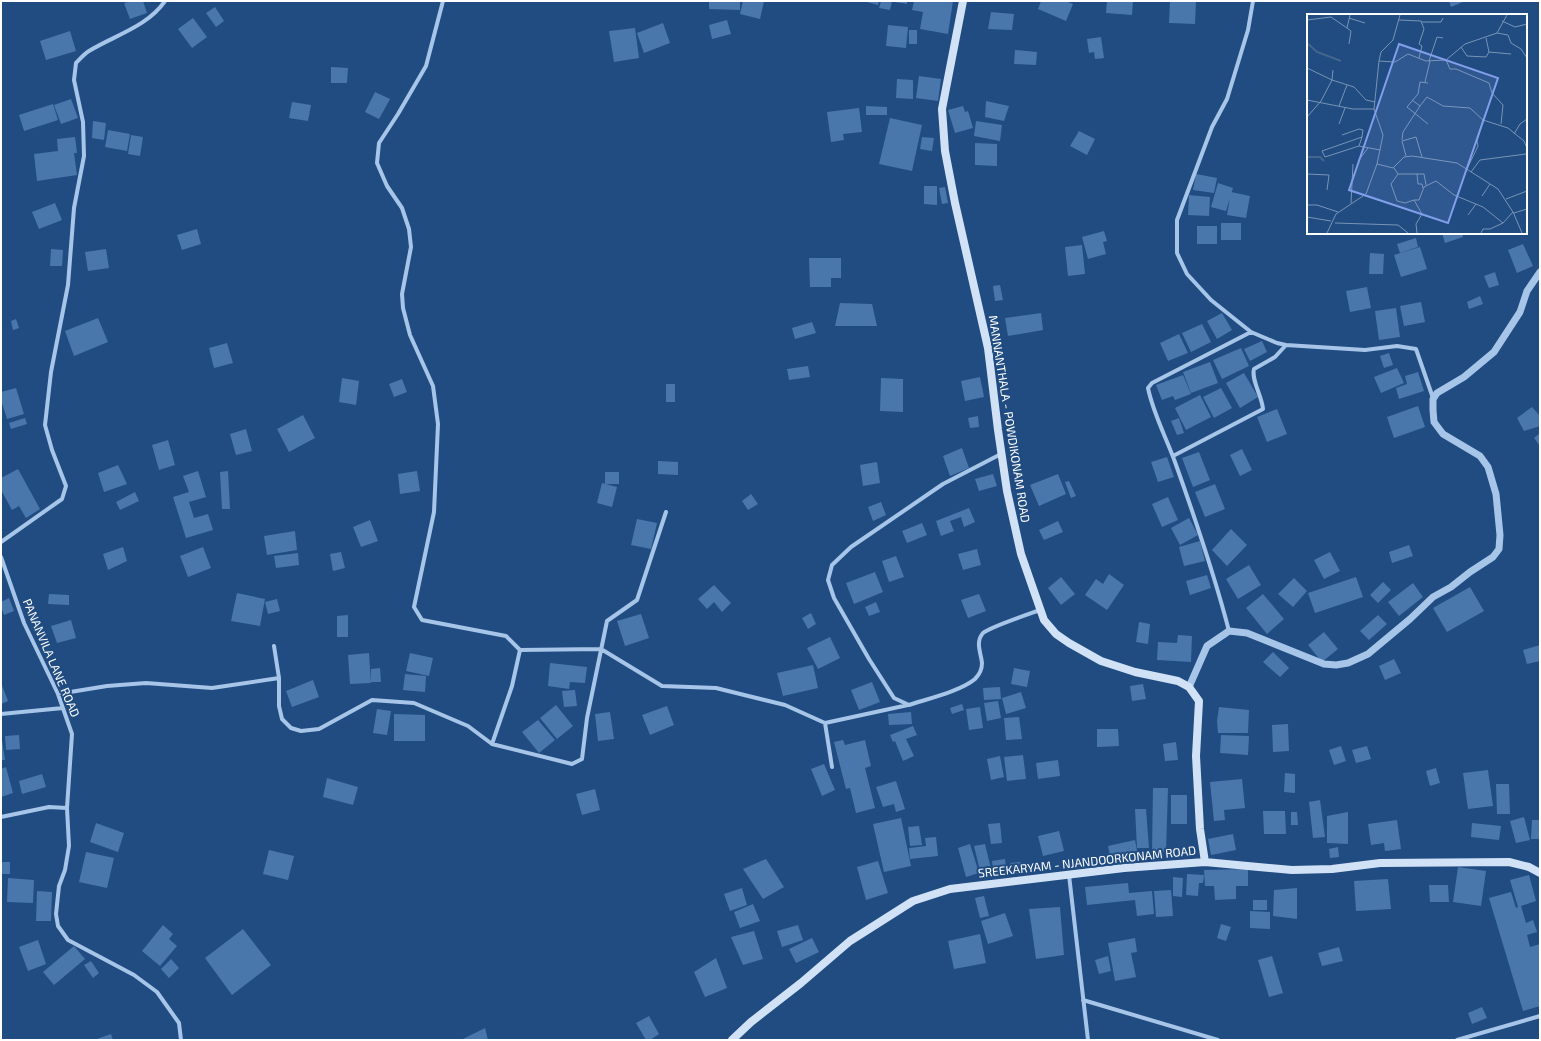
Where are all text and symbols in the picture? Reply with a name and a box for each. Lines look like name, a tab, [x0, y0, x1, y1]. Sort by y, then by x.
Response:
inset map	[1307, 14, 1527, 234]
street label: MANNANTHALA - POWDIKONAM ROAD	[987, 314, 1033, 524]
street label: PANANVILA LANE ROAD	[21, 596, 83, 719]
street label: SREEKARYAM - NJANDOORKONAM ROAD	[977, 843, 1197, 879]

